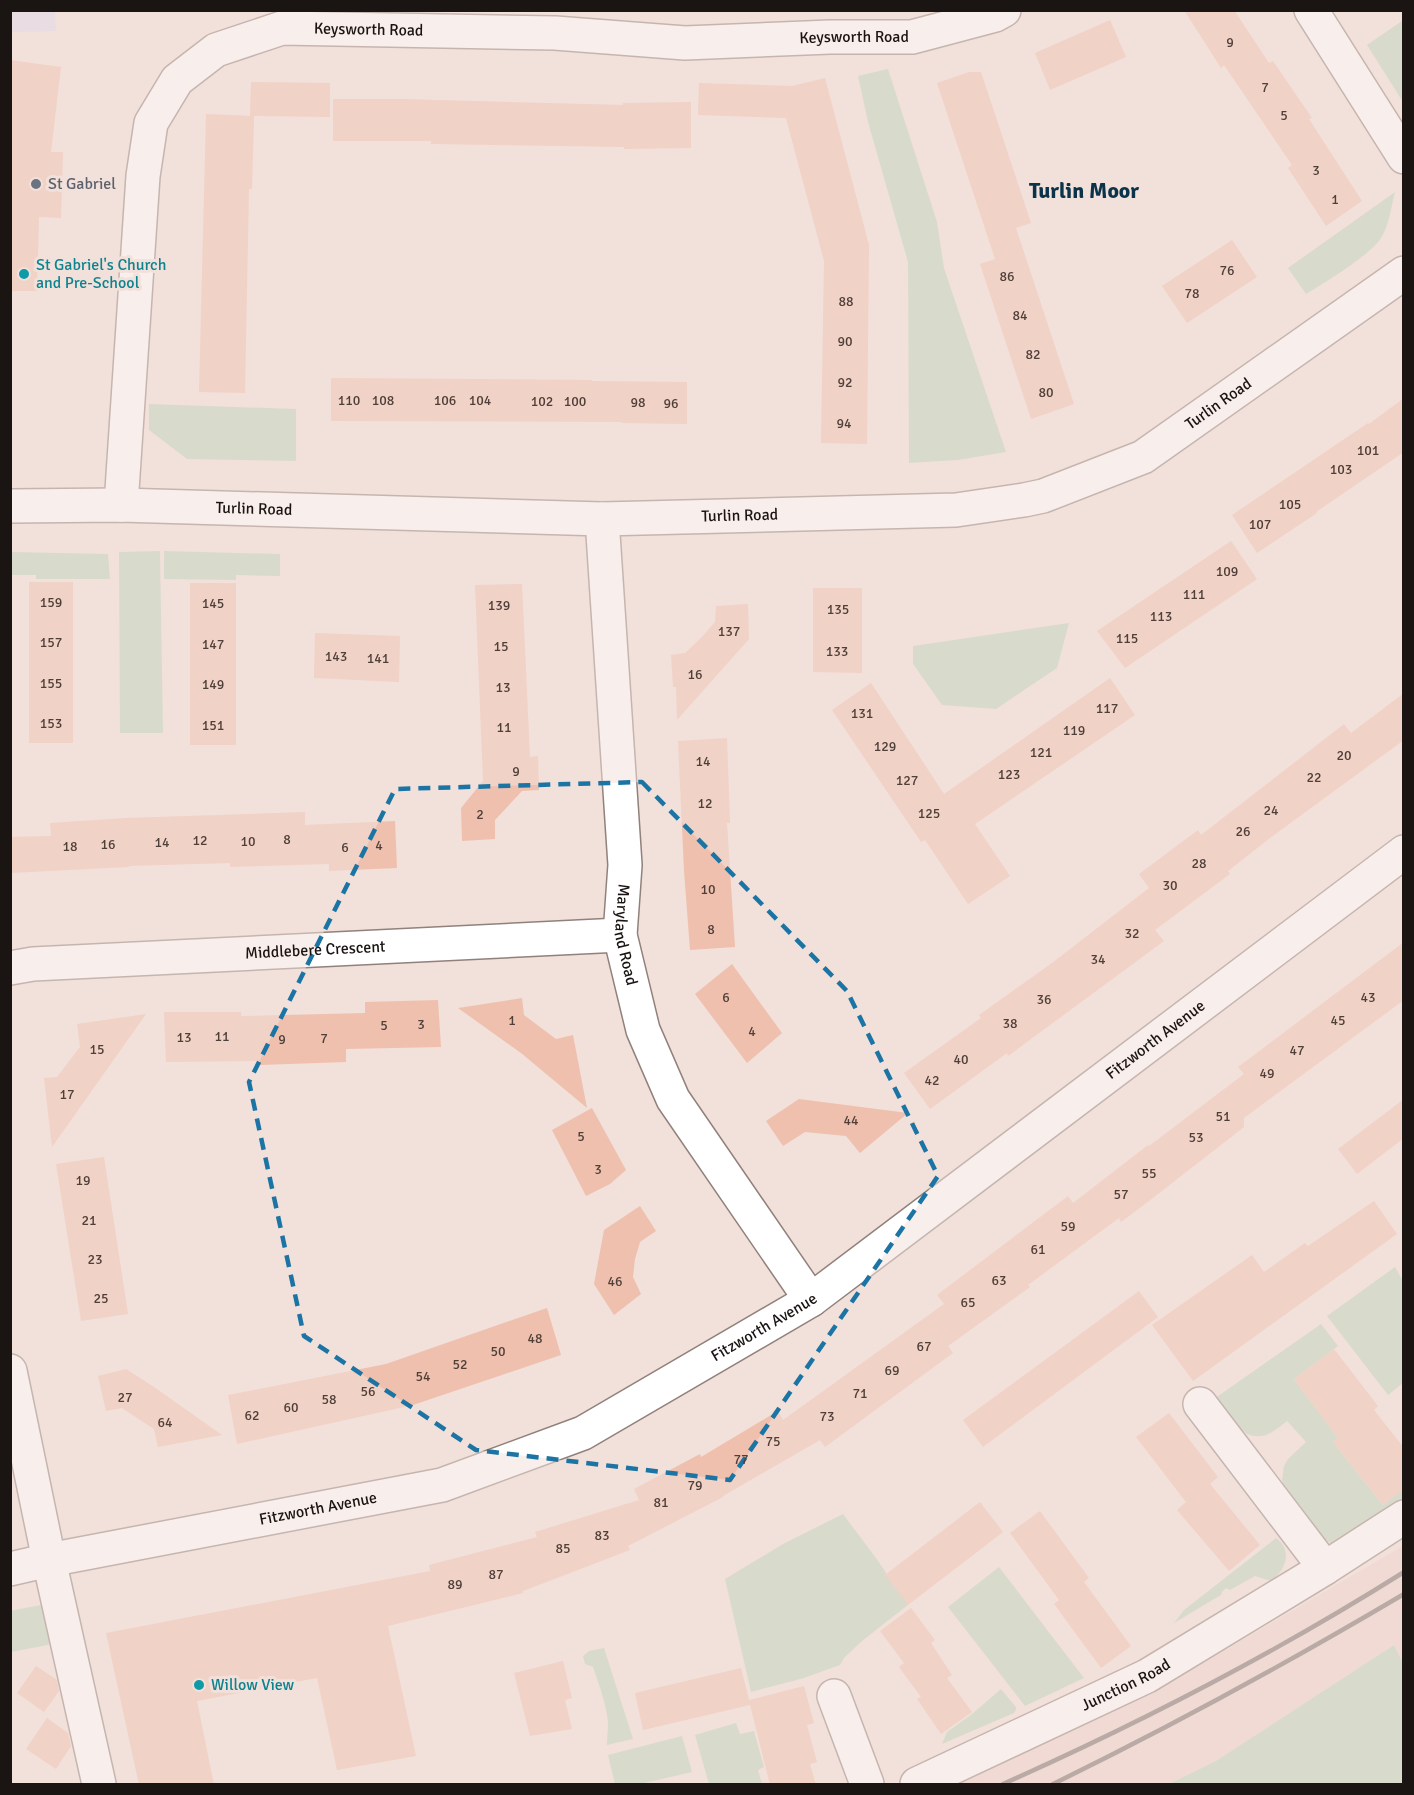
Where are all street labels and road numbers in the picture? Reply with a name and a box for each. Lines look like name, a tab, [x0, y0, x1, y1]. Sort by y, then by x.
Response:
street label: Keysworth Road	[314, 19, 424, 41]
street label: Keysworth Road	[799, 27, 909, 48]
street label: Turlin Road	[1181, 374, 1255, 434]
street label: Turlin Road	[215, 498, 293, 520]
street label: Turlin Road	[701, 505, 778, 526]
street label: Maryland Road	[609, 883, 642, 987]
street label: Middlebere Crescent	[245, 937, 386, 964]
street label: Fitzworth Avenue	[1102, 996, 1209, 1084]
street label: Fitzworth Avenue	[707, 1289, 821, 1366]
street label: Fitzworth Avenue	[258, 1488, 379, 1530]
street label: Junction Road	[1078, 1654, 1174, 1716]

